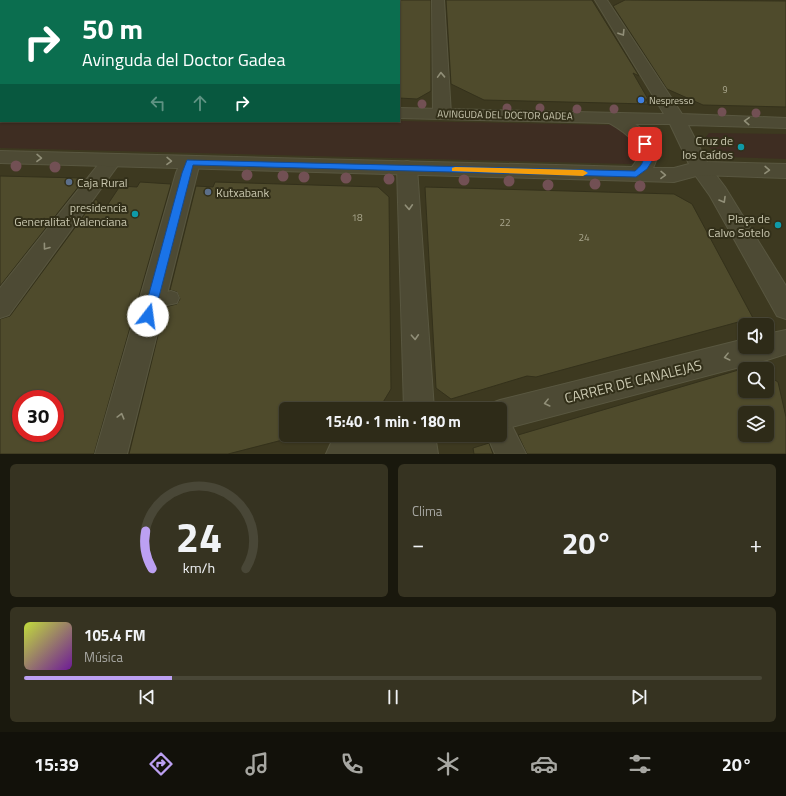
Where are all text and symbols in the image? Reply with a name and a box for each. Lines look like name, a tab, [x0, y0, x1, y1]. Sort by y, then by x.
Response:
text: 50 m	[82, 7, 143, 50]
icon: right	[16, 16, 68, 68]
one-way arrow	[617, 29, 625, 36]
text: Avinguda del Doctor Gadea	[82, 46, 285, 73]
one-way arrow	[437, 72, 445, 78]
house number: 9	[722, 83, 728, 96]
icon: left	[147, 92, 169, 114]
icon: ahead	[189, 92, 211, 114]
icon: right	[231, 92, 253, 114]
place label: Nespresso	[649, 93, 694, 108]
marker: Nespresso	[636, 95, 646, 105]
street label: AVINGUDA DEL DOCTOR GADEA	[437, 106, 573, 124]
one-way arrow	[744, 117, 750, 126]
pin	[628, 127, 662, 161]
place label: Cruz de los Caídos	[682, 131, 733, 164]
icon: arrive	[634, 133, 656, 155]
marker: Cruz de los Caídos	[736, 142, 746, 152]
one-way arrow	[36, 154, 42, 163]
one-way arrow	[166, 157, 172, 166]
one-way arrow	[764, 166, 770, 175]
one-way arrow	[660, 170, 666, 179]
place label: Caja Rural	[77, 173, 127, 192]
marker: Caja Rural	[64, 177, 74, 187]
place label: Kutxabank	[216, 183, 269, 202]
marker: Kutxabank	[203, 187, 213, 197]
one-way arrow	[719, 196, 726, 203]
place label: presidencia Generalitat Valenciana	[14, 198, 127, 231]
one-way arrow	[404, 204, 413, 210]
marker: presidencia Generalitat Valenciana	[130, 209, 140, 219]
place label: Plaça de Calvo Sotelo	[708, 209, 770, 242]
house number: 18	[351, 210, 363, 225]
house number: 22	[499, 215, 511, 230]
marker: Plaça de Calvo Sotelo	[773, 220, 783, 230]
house number: 24	[578, 230, 590, 245]
one-way arrow	[43, 243, 50, 250]
position arrow	[127, 295, 169, 337]
map controls	[738, 318, 774, 442]
button: sound	[738, 318, 774, 354]
one-way arrow	[411, 334, 420, 340]
one-way arrow	[724, 352, 731, 360]
street label: CARRER DE CANALEJAS	[562, 354, 704, 408]
button: search	[738, 362, 774, 398]
speed limit sign: 30	[12, 390, 64, 442]
one-way arrow	[544, 398, 550, 406]
button: layers	[738, 406, 774, 442]
text: 15:40 · 1 min · 180 m	[325, 410, 461, 433]
one-way arrow	[117, 413, 125, 420]
text: Clima	[412, 501, 442, 521]
text: 24	[176, 504, 222, 567]
text: 20°	[562, 520, 612, 566]
text: −	[412, 527, 424, 561]
text: +	[750, 527, 762, 561]
text: km/h	[183, 556, 215, 578]
text: 105.4 FM	[84, 624, 146, 647]
text: Música	[84, 647, 123, 667]
icon: previous	[136, 686, 158, 708]
icon: pause	[382, 686, 404, 708]
icon: next	[628, 686, 650, 708]
icon: directions	[147, 750, 175, 778]
icon: music	[243, 750, 271, 778]
icon: phone	[338, 750, 366, 778]
icon: climate	[434, 750, 462, 778]
icon: car	[530, 750, 558, 778]
icon: filters	[626, 750, 654, 778]
text: 15:39	[34, 751, 79, 778]
text: 20°	[722, 751, 752, 778]

